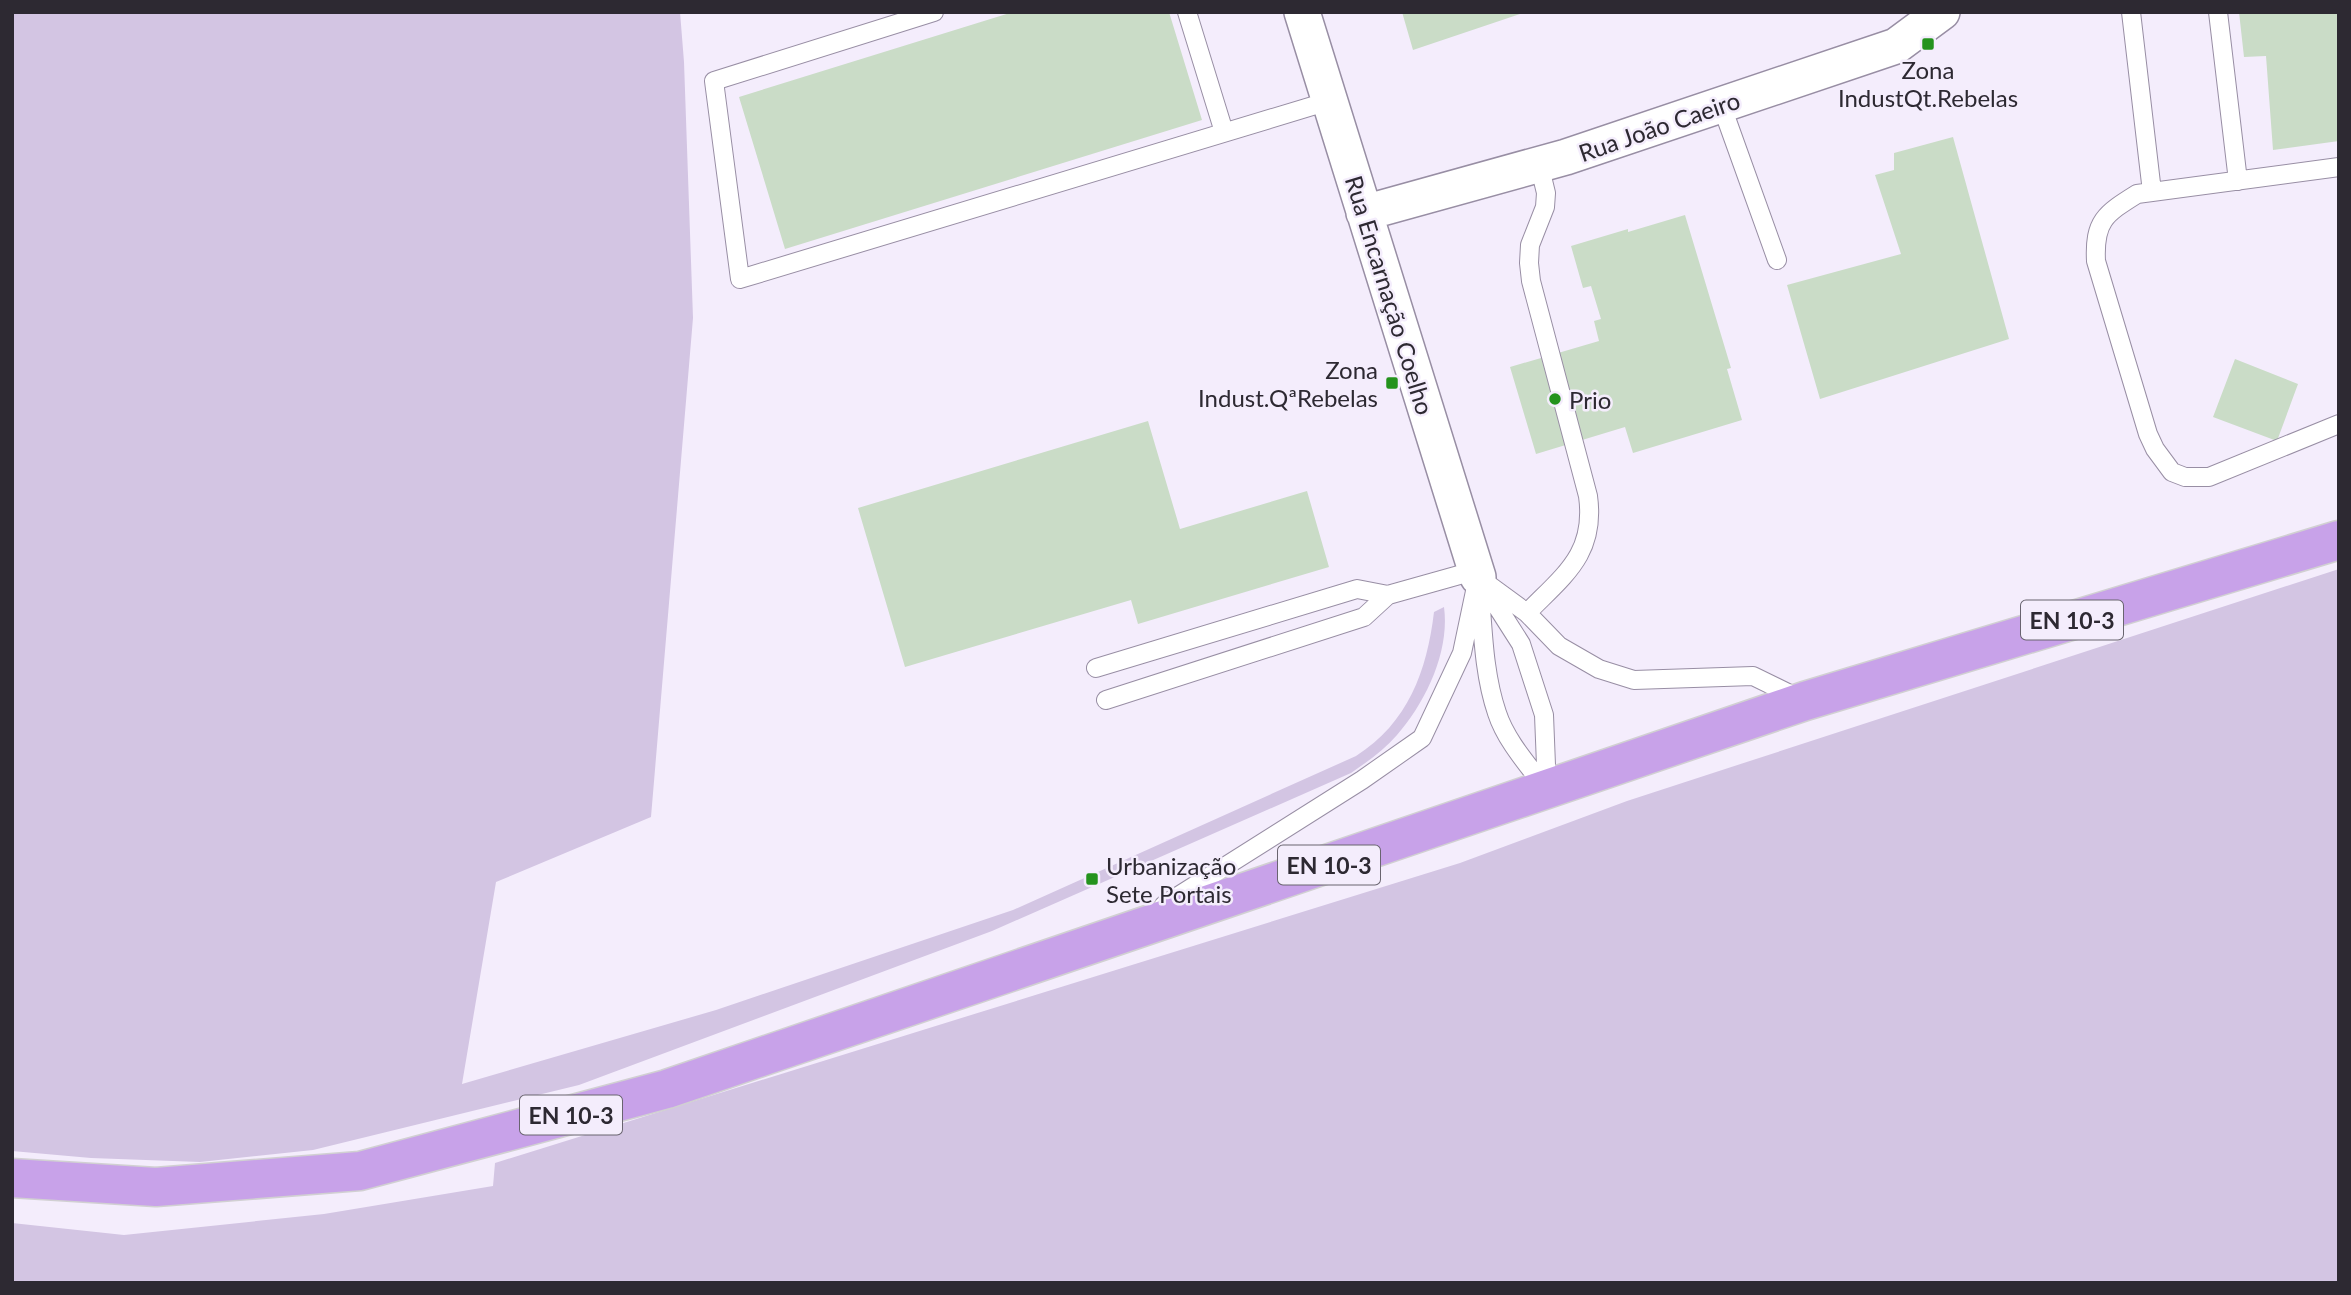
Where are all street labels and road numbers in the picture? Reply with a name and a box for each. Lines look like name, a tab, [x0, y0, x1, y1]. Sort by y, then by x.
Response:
street label: Rua João Caeiro	[1575, 85, 1743, 167]
street label: Rua Encarnação Coelho	[1340, 172, 1440, 418]
road number: EN 10-3	[2021, 600, 2123, 640]
road number: EN 10-3	[1278, 846, 1380, 884]
road number: EN 10-3	[520, 1096, 622, 1134]

